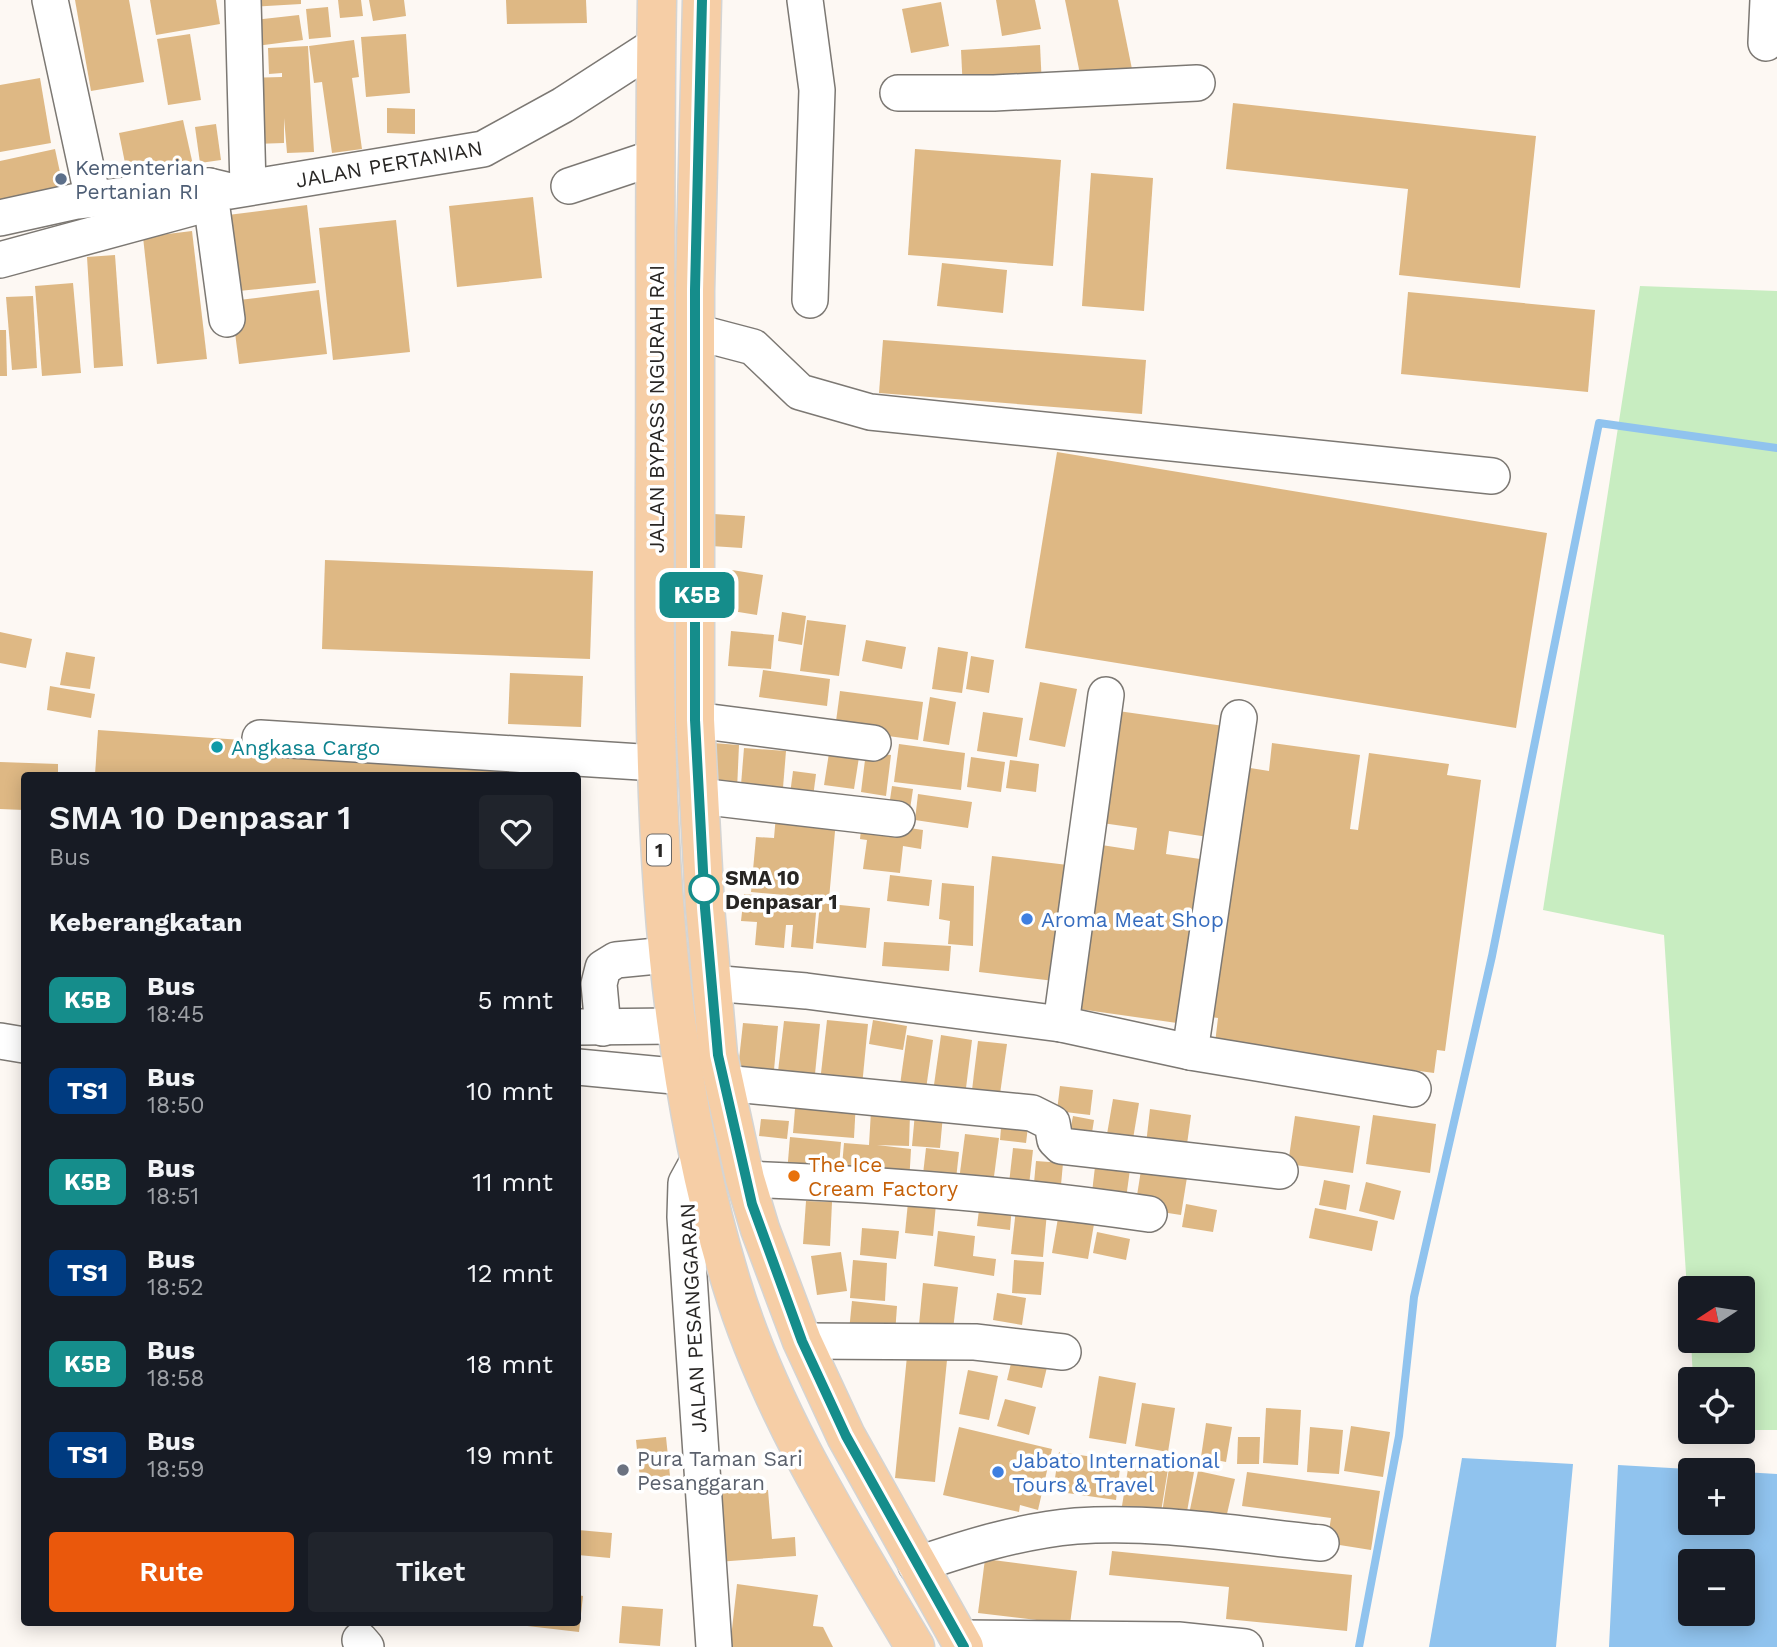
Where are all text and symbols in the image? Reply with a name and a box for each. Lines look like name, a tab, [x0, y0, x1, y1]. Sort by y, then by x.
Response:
street label: JALAN PERTANIAN	[293, 135, 485, 193]
place label: Kementerian Pertanian RI	[75, 155, 205, 204]
marker: Kementerian Pertanian RI	[53, 171, 69, 187]
street label: JALAN BYPASS NGURAH RAI	[644, 265, 669, 553]
line badge: K5B	[657, 572, 737, 618]
text: K5B	[673, 581, 721, 609]
place label: Angkasa Cargo	[231, 735, 380, 760]
marker: Angkasa Cargo	[209, 739, 225, 755]
button: heart	[479, 795, 553, 869]
text: SMA 10 Denpasar 1	[49, 798, 351, 837]
road number: 1	[647, 834, 671, 866]
text: Bus	[49, 844, 90, 871]
place label: SMA 10 Denpasar 1	[725, 865, 837, 914]
marker: SMA 10 Denpasar 1	[689, 874, 719, 904]
text: Keberangkatan	[49, 907, 243, 937]
place label: Aroma Meat Shop	[1041, 907, 1224, 932]
marker: Aroma Meat Shop	[1019, 911, 1035, 927]
text: Bus	[147, 971, 195, 1001]
text: 5 mnt	[477, 985, 553, 1015]
text: K5B	[64, 986, 111, 1014]
text: 18:45	[147, 1001, 204, 1028]
text: Bus	[147, 1062, 195, 1092]
text: 10 mnt	[466, 1076, 553, 1106]
text: TS1	[67, 1077, 108, 1105]
text: 18:50	[147, 1092, 205, 1119]
place label: The Ice Cream Factory	[808, 1152, 958, 1201]
text: Bus	[147, 1153, 195, 1183]
text: 11 mnt	[472, 1167, 553, 1197]
text: K5B	[64, 1168, 111, 1196]
marker: The Ice Cream Factory	[786, 1168, 802, 1184]
text: 18:51	[147, 1183, 199, 1210]
street label: JALAN PESANGGARAN	[674, 1202, 712, 1434]
text: Bus	[147, 1244, 195, 1274]
text: 12 mnt	[467, 1258, 553, 1288]
text: TS1	[67, 1259, 108, 1287]
text: 18:52	[147, 1274, 204, 1301]
north arrow	[1678, 1276, 1755, 1353]
map controls	[1678, 1276, 1755, 1626]
text: Bus	[147, 1335, 195, 1365]
text: 18 mnt	[466, 1349, 553, 1379]
text: K5B	[64, 1350, 111, 1378]
text: 18:58	[147, 1365, 205, 1392]
button: locate	[1678, 1367, 1755, 1444]
text: Bus	[147, 1426, 195, 1456]
text: 19 mnt	[466, 1440, 553, 1470]
text: TS1	[67, 1441, 108, 1469]
place label: Pura Taman Sari Pesanggaran	[637, 1446, 803, 1495]
place label: Jabato International Tours & Travel	[1012, 1448, 1220, 1497]
text: 18:59	[147, 1456, 205, 1483]
button: +	[1678, 1458, 1755, 1535]
marker: Pura Taman Sari Pesanggaran	[615, 1462, 631, 1478]
marker: Jabato International Tours & Travel	[990, 1464, 1006, 1480]
button: Rute	[49, 1532, 294, 1612]
button: Tiket	[308, 1532, 553, 1612]
button: −	[1678, 1549, 1755, 1626]

